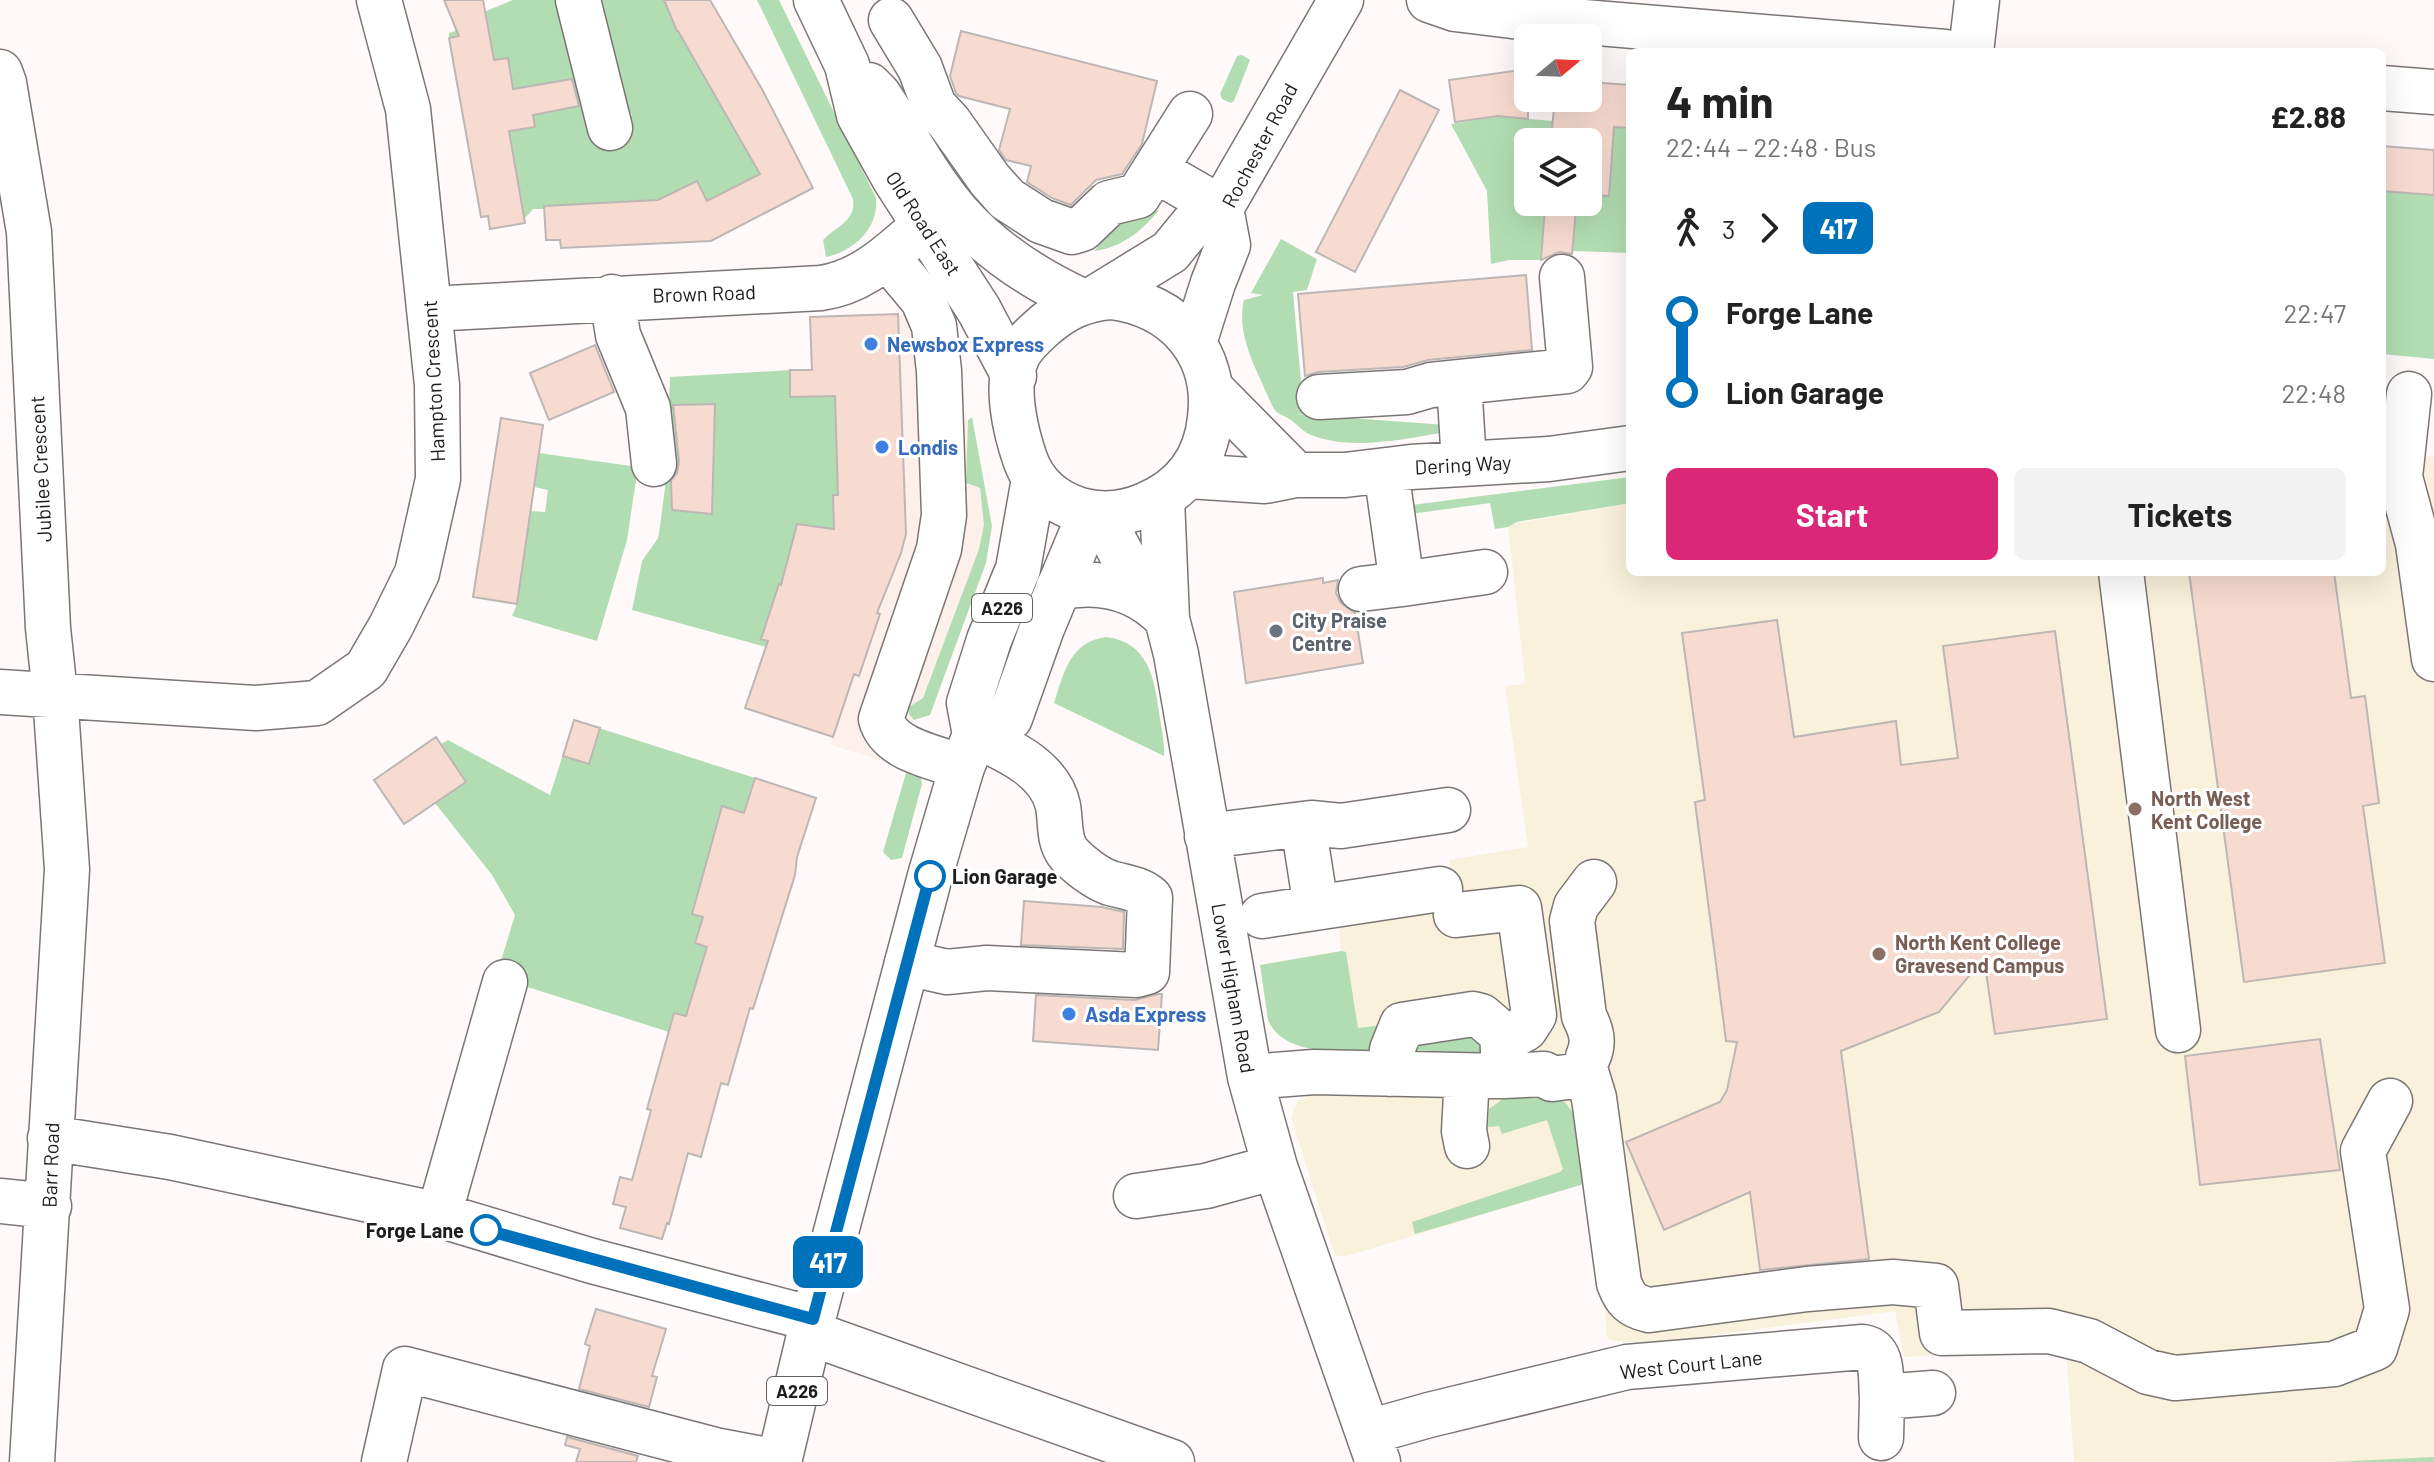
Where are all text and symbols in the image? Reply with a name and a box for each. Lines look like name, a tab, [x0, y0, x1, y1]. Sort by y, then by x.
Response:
north arrow	[1514, 24, 1602, 112]
map controls	[1514, 24, 1602, 216]
text: 4 min	[1666, 74, 1773, 127]
street label: Rochester Road	[1216, 79, 1302, 211]
text: £2.88	[2270, 98, 2346, 134]
button: layers	[1514, 128, 1602, 216]
text: 22:44 – 22:48 · Bus	[1666, 131, 1876, 162]
street label: Old Road East	[881, 166, 967, 280]
icon: walk	[1666, 206, 1710, 250]
icon: forward	[1747, 206, 1791, 250]
text: 417	[1819, 211, 1857, 245]
text: 3	[1722, 213, 1735, 244]
street label: Brown Road	[652, 279, 756, 307]
text: Forge Lane	[1726, 294, 1873, 330]
text: 22:47	[2283, 297, 2346, 328]
street label: Hampton Crescent	[417, 299, 449, 463]
place label: Newsbox Express	[887, 332, 1044, 356]
marker: Newsbox Express	[862, 335, 880, 353]
text: Lion Garage	[1726, 374, 1884, 410]
text: 22:48	[2281, 377, 2346, 408]
street label: Jubilee Crescent	[24, 395, 56, 543]
place label: Londis	[898, 435, 958, 459]
marker: Londis	[873, 438, 891, 456]
street label: Dering Way	[1414, 449, 1512, 479]
button: Start	[1666, 468, 1998, 560]
button: Tickets	[2014, 468, 2346, 560]
road number: A226	[972, 594, 1032, 622]
place label: City Praise Centre	[1292, 608, 1387, 655]
marker: City Praise Centre	[1267, 622, 1285, 640]
place label: North West Kent College	[2151, 786, 2262, 833]
marker: North West Kent College	[2126, 800, 2144, 818]
marker: Lion Garage	[915, 861, 945, 891]
place label: Lion Garage	[952, 864, 1058, 888]
street label: Lower Higham Road	[1207, 901, 1261, 1075]
place label: North Kent College Gravesend Campus	[1895, 930, 2064, 977]
marker: North Kent College Gravesend Campus	[1870, 945, 1888, 963]
place label: Asda Express	[1085, 1002, 1206, 1026]
marker: Asda Express	[1060, 1005, 1078, 1023]
street label: Barr Road	[37, 1122, 63, 1208]
marker: Forge Lane	[471, 1215, 501, 1245]
place label: Forge Lane	[366, 1218, 464, 1242]
line badge: 417	[782, 1236, 874, 1288]
text: 417	[809, 1245, 847, 1279]
street label: West Court Lane	[1618, 1345, 1764, 1383]
road number: A226	[767, 1377, 827, 1405]

